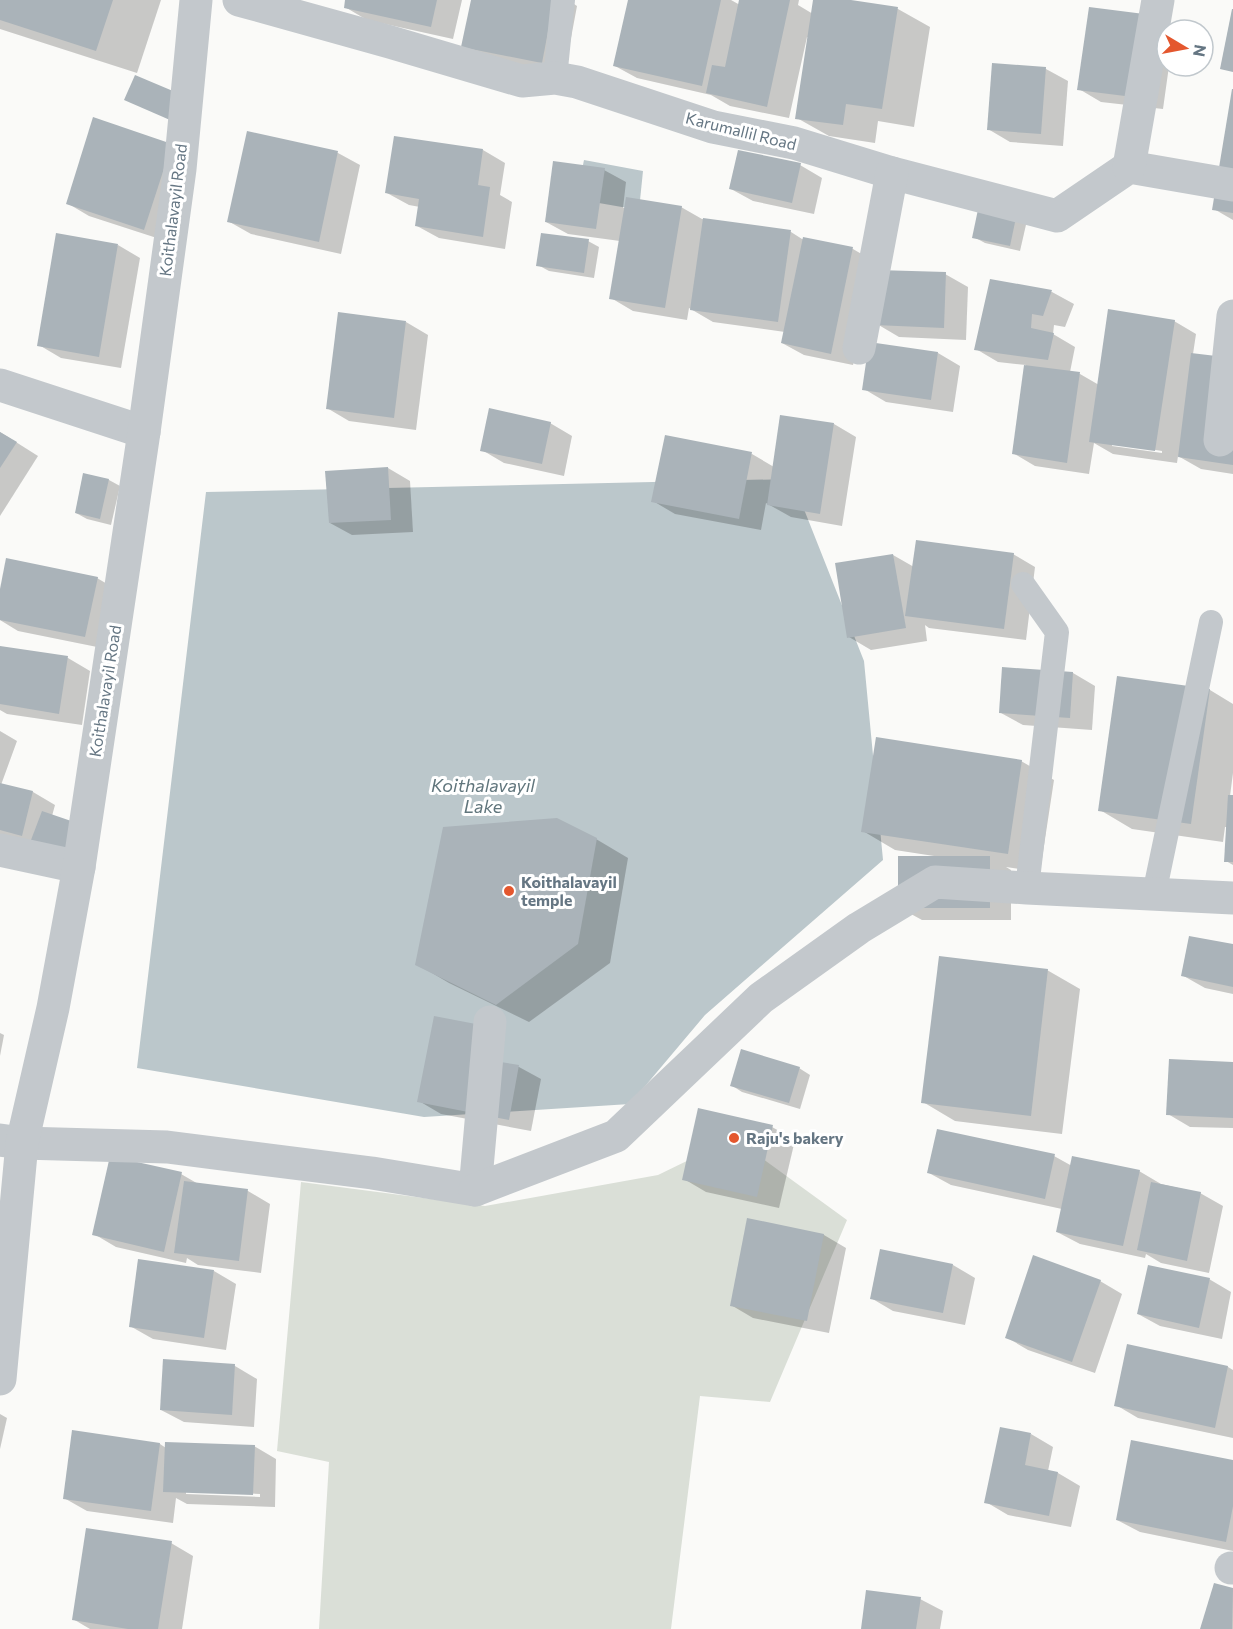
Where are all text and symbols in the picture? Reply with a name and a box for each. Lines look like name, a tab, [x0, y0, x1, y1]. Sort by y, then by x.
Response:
north arrow	[1155, 18, 1215, 78]
text: N	[1190, 43, 1211, 58]
street label: Karumallil Road	[684, 108, 798, 153]
street label: Koithalavayil Road	[155, 143, 190, 277]
street label: Koithalavayil Road	[85, 624, 124, 758]
water label: Koithalavayil Lake	[431, 774, 535, 817]
place label: Koithalavayil temple	[521, 872, 617, 909]
marker: Koithalavayil temple	[502, 884, 516, 898]
place label: Raju's bakery	[746, 1128, 844, 1147]
marker: Raju's bakery	[727, 1131, 741, 1145]

